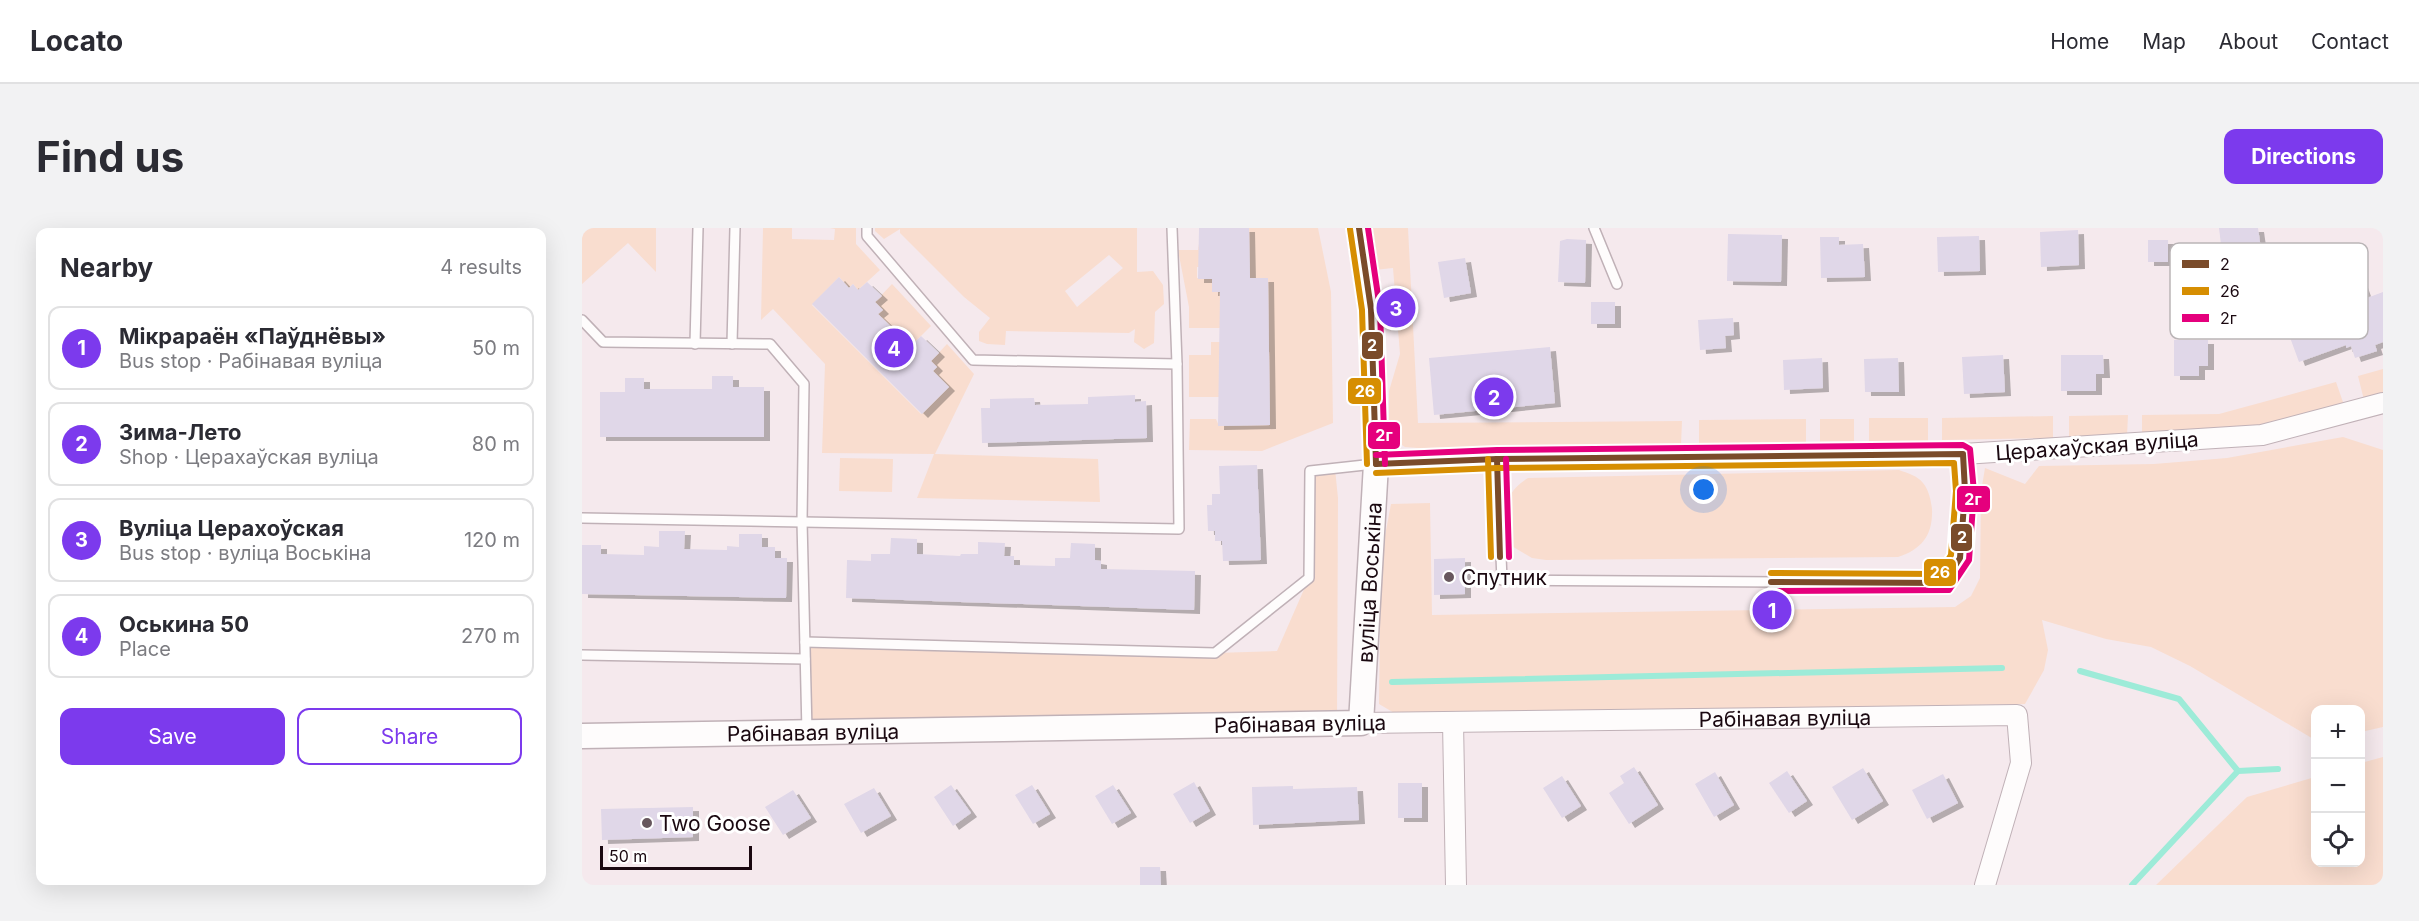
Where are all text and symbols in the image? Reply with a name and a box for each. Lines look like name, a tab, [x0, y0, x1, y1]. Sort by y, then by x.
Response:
text: Locato	[30, 24, 123, 58]
text: Home	[2050, 29, 2109, 54]
text: Map	[2142, 29, 2186, 54]
text: About	[2219, 29, 2278, 54]
text: Contact	[2311, 29, 2389, 54]
button: Directions	[2224, 129, 2383, 184]
text: Find us	[36, 131, 184, 182]
legend	[2170, 243, 2368, 339]
text: Nearby	[60, 252, 153, 283]
text: 2	[2220, 254, 2230, 274]
text: 4 results	[440, 255, 522, 279]
text: 26	[2220, 281, 2240, 301]
pin: 3	[1376, 286, 1416, 331]
text: 2г	[2220, 308, 2237, 328]
text: Мікрараён «Паўднёвы»	[119, 323, 386, 349]
pin: 4	[874, 326, 914, 370]
line badge: 2	[1361, 331, 1384, 360]
text: 2	[1367, 335, 1377, 355]
text: 1	[77, 336, 86, 360]
text: 50 m	[472, 336, 520, 360]
text: Bus stop · Рабінавая вуліца	[119, 349, 382, 373]
pin: 2	[1474, 374, 1514, 420]
line badge: 26	[1347, 377, 1382, 405]
text: 26	[1355, 381, 1375, 401]
text: Зима-Лето	[119, 419, 242, 445]
line badge: 2г	[1367, 421, 1401, 450]
text: 2г	[1375, 425, 1393, 445]
street label: Церахаўская вуліца	[1995, 426, 2199, 466]
text: 2	[75, 432, 88, 456]
text: 80 m	[472, 432, 520, 456]
text: Shop · Церахаўская вуліца	[119, 445, 379, 469]
your location	[1689, 475, 1718, 504]
line badge: 2г	[1956, 485, 1991, 513]
text: 2г	[1964, 489, 1982, 509]
street label: вуліца Воськіна	[1352, 501, 1386, 663]
text: Вуліца Церахоўская	[119, 515, 344, 541]
line badge: 2	[1950, 523, 1973, 552]
text: 2	[1957, 527, 1967, 547]
text: 3	[75, 528, 88, 552]
text: 120 m	[464, 528, 520, 552]
text: Bus stop · вуліца Воськіна	[119, 541, 371, 565]
line badge: 26	[1923, 558, 1957, 587]
text: 26	[1930, 562, 1950, 582]
place label: Спутник	[1461, 565, 1547, 590]
marker: Спутник	[1442, 570, 1456, 584]
pin: 1	[1752, 588, 1792, 632]
text: Оськина 50	[119, 611, 249, 637]
text: 4	[75, 624, 88, 648]
text: 270 m	[461, 624, 520, 648]
text: Place	[119, 637, 171, 661]
street label: Рабінавая вуліца	[1699, 704, 1871, 731]
map controls	[2311, 705, 2365, 867]
button: +	[2311, 705, 2365, 759]
button: Save	[60, 708, 285, 765]
button: Share	[297, 708, 522, 765]
street label: Рабінавая вуліца	[1214, 710, 1386, 738]
street label: Рабінавая вуліца	[727, 718, 899, 746]
button: −	[2311, 759, 2365, 813]
place label: Two Goose	[659, 811, 771, 836]
button: locate	[2311, 813, 2365, 867]
marker: Two Goose	[640, 816, 654, 830]
scale bar	[600, 843, 752, 870]
text: 50 m	[609, 846, 647, 866]

